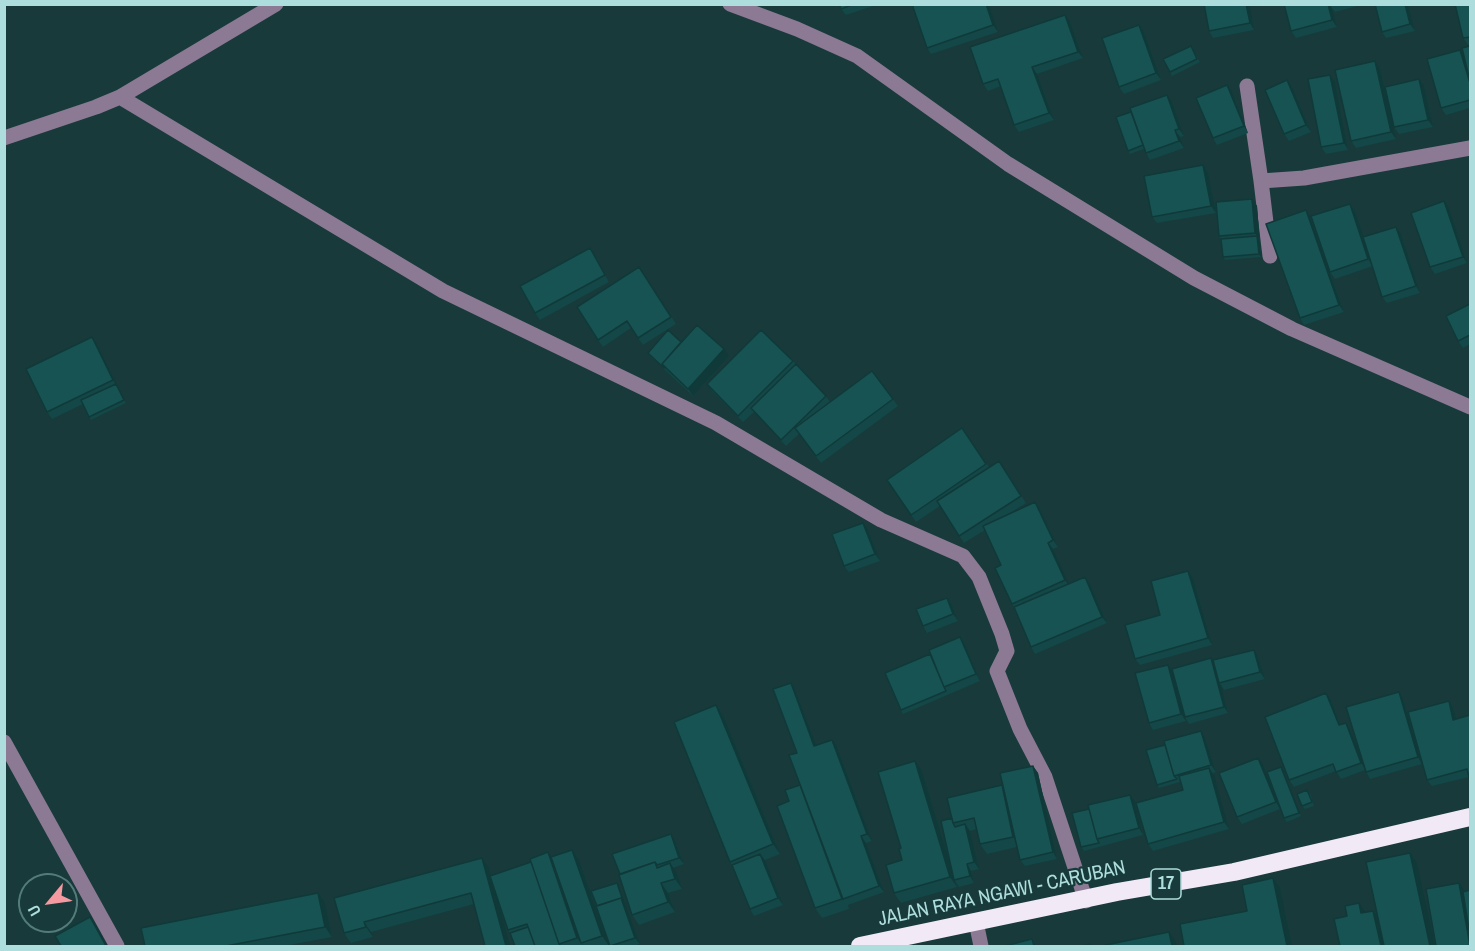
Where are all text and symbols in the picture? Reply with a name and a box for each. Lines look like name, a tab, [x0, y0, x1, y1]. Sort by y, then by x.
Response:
street label: JALAN RAYA NGAWI - CARUBAN	[876, 856, 1128, 932]
road number: 17	[1151, 869, 1181, 899]
north arrow	[18, 873, 78, 933]
text: U	[22, 901, 46, 920]

